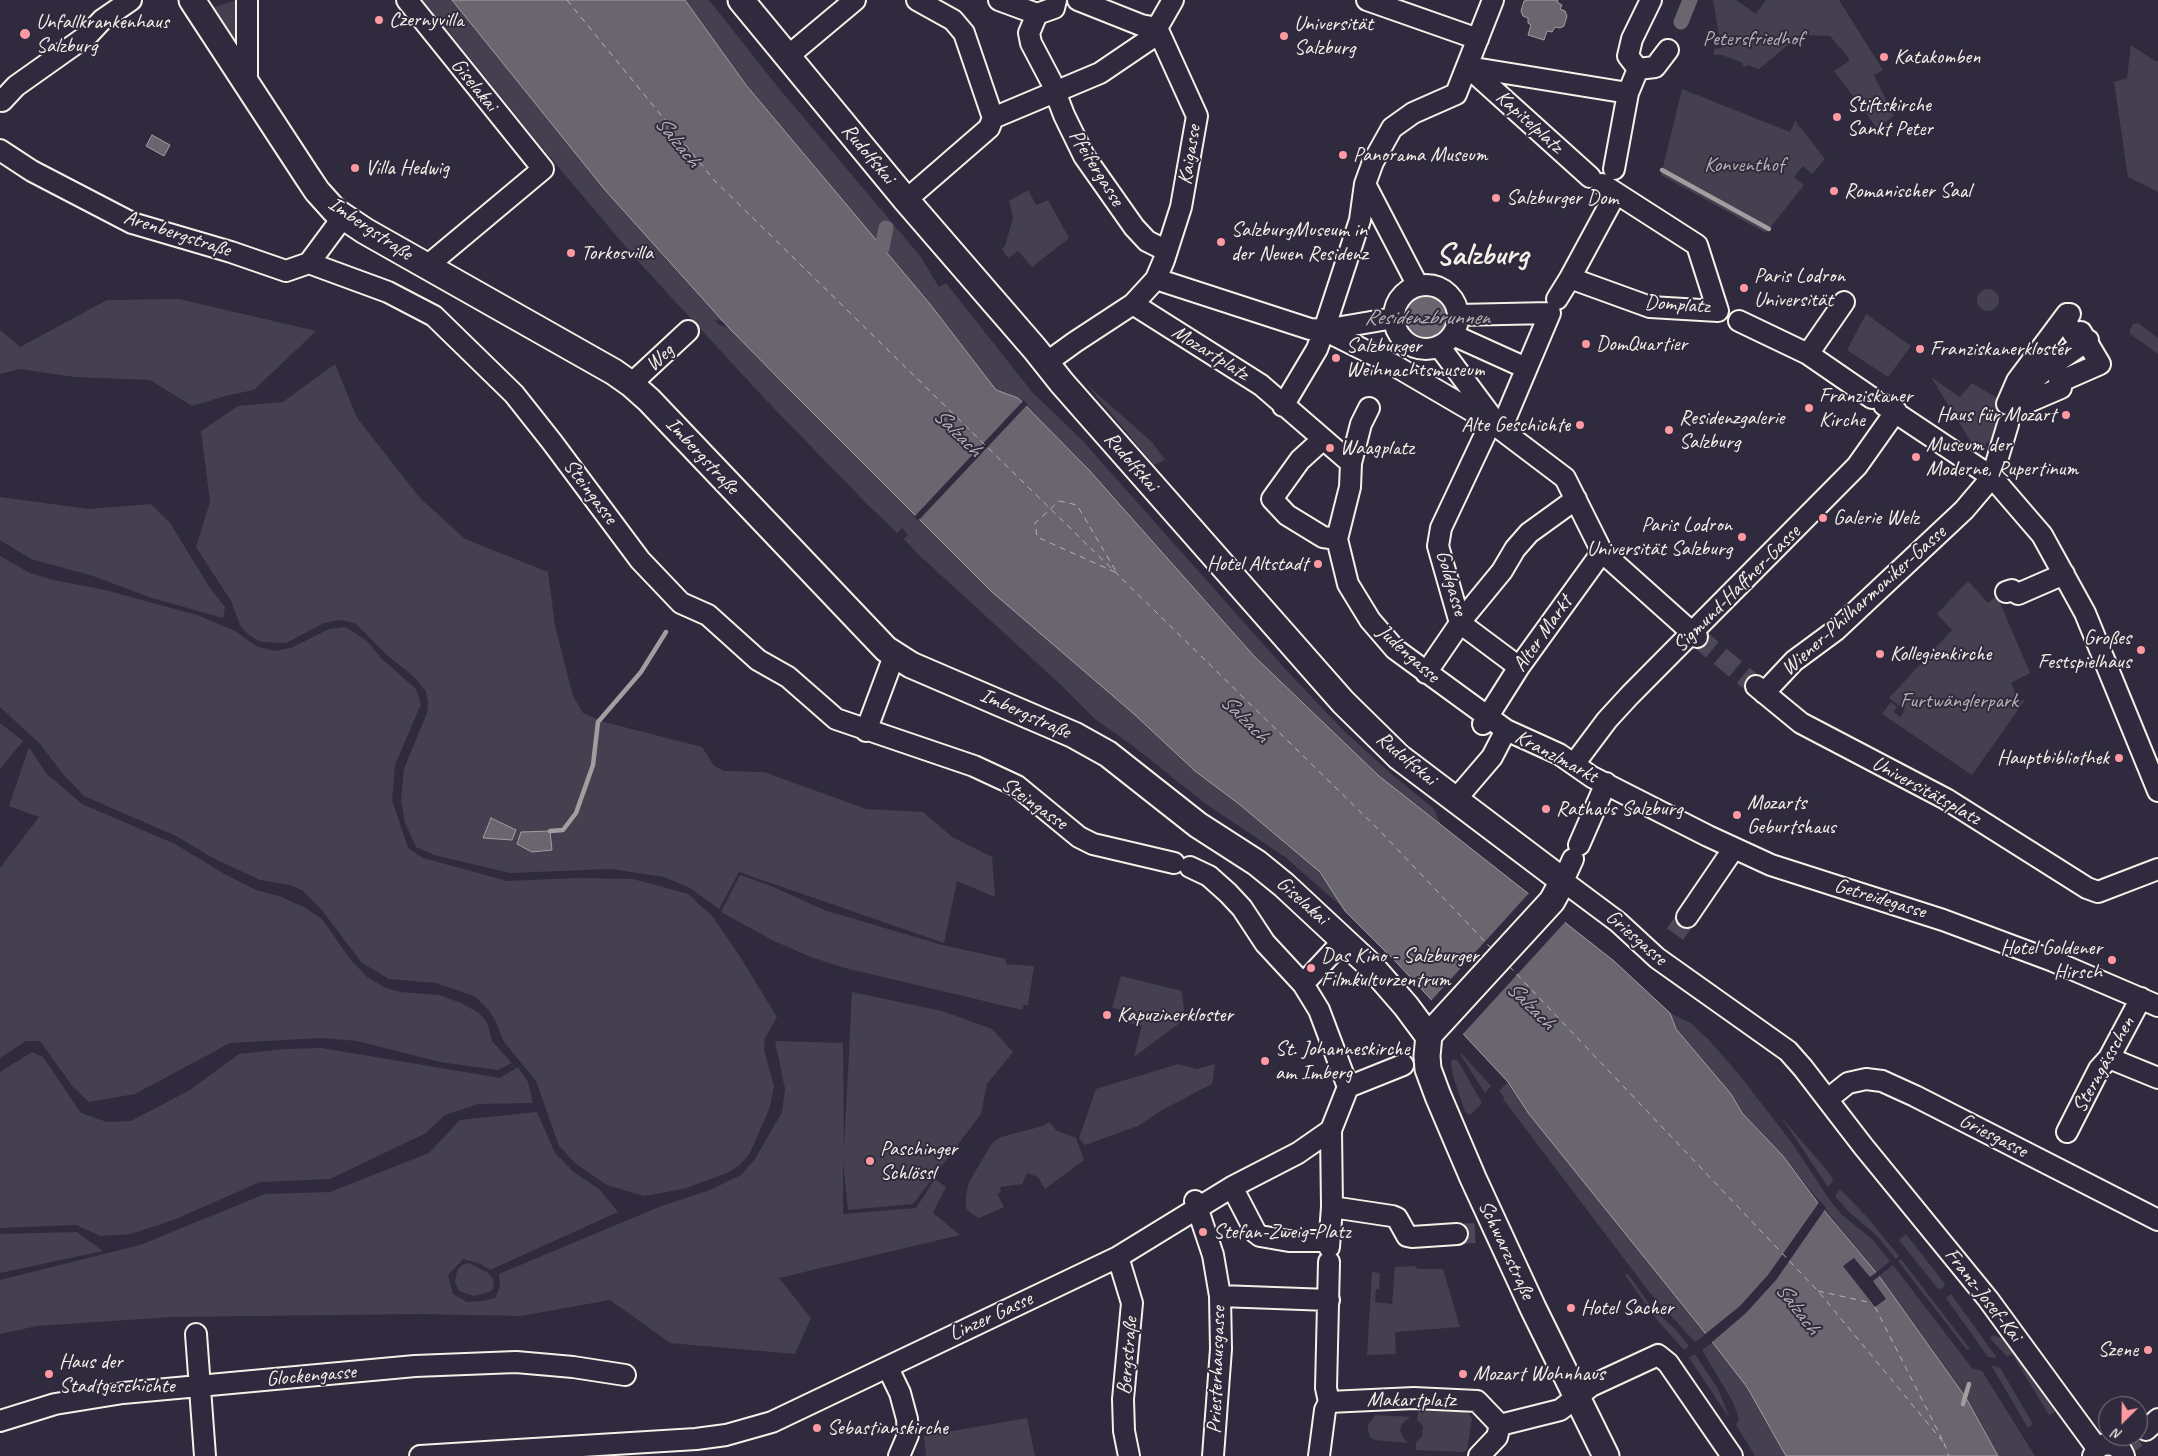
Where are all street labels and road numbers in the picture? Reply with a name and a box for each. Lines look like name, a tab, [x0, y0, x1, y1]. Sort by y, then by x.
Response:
street label: Giselakai	[445, 53, 503, 117]
street label: Kapitelplatz	[1490, 85, 1568, 159]
street label: Rudolfskai	[835, 119, 901, 189]
street label: Kaigasse	[1173, 123, 1207, 187]
street label: Pfeifergasse	[1063, 125, 1129, 211]
street label: Imbergstraße	[323, 192, 417, 266]
street label: Arenbergstraße	[121, 205, 233, 263]
street label: Domplatz	[1644, 290, 1710, 320]
street label: Mozartplatz	[1167, 320, 1253, 386]
street label: Weg	[641, 339, 679, 377]
street label: Imbergstraße	[660, 412, 744, 500]
street label: Rudolfskai	[1098, 427, 1164, 497]
street label: Steingasse	[557, 454, 623, 530]
street label: Sigmund-Haffner-Gasse	[1668, 520, 1806, 658]
street label: Wiener-Philharmoniker-Gasse	[1776, 520, 1952, 682]
street label: Goldgasse	[1430, 548, 1472, 618]
street label: Alter Markt	[1508, 591, 1578, 677]
street label: Judengasse	[1372, 619, 1444, 689]
street label: Imbergstraße	[976, 683, 1074, 745]
street label: Kranzlmarkt	[1510, 725, 1602, 789]
street label: Rudolfskai	[1371, 726, 1441, 792]
street label: Universitätsplatz	[1867, 751, 1985, 831]
street label: Steingasse	[996, 772, 1072, 836]
street label: Giselakai	[1271, 871, 1333, 931]
street label: Getreidegasse	[1831, 873, 1929, 925]
street label: Griesgasse	[1600, 905, 1672, 971]
street label: Sterngässchen	[2067, 1012, 2141, 1118]
street label: Griesgasse	[1955, 1108, 2031, 1164]
street label: Schwarzstraße	[1472, 1197, 1540, 1303]
street label: Franz-Josef-Kai	[1939, 1243, 2027, 1347]
street label: Linzer Gasse	[945, 1287, 1037, 1347]
street label: Priesterhausgasse	[1202, 1306, 1232, 1434]
street label: Bergstraße	[1112, 1316, 1144, 1396]
street label: Glockengasse	[265, 1360, 357, 1392]
street label: Makartplatz	[1367, 1387, 1455, 1413]

